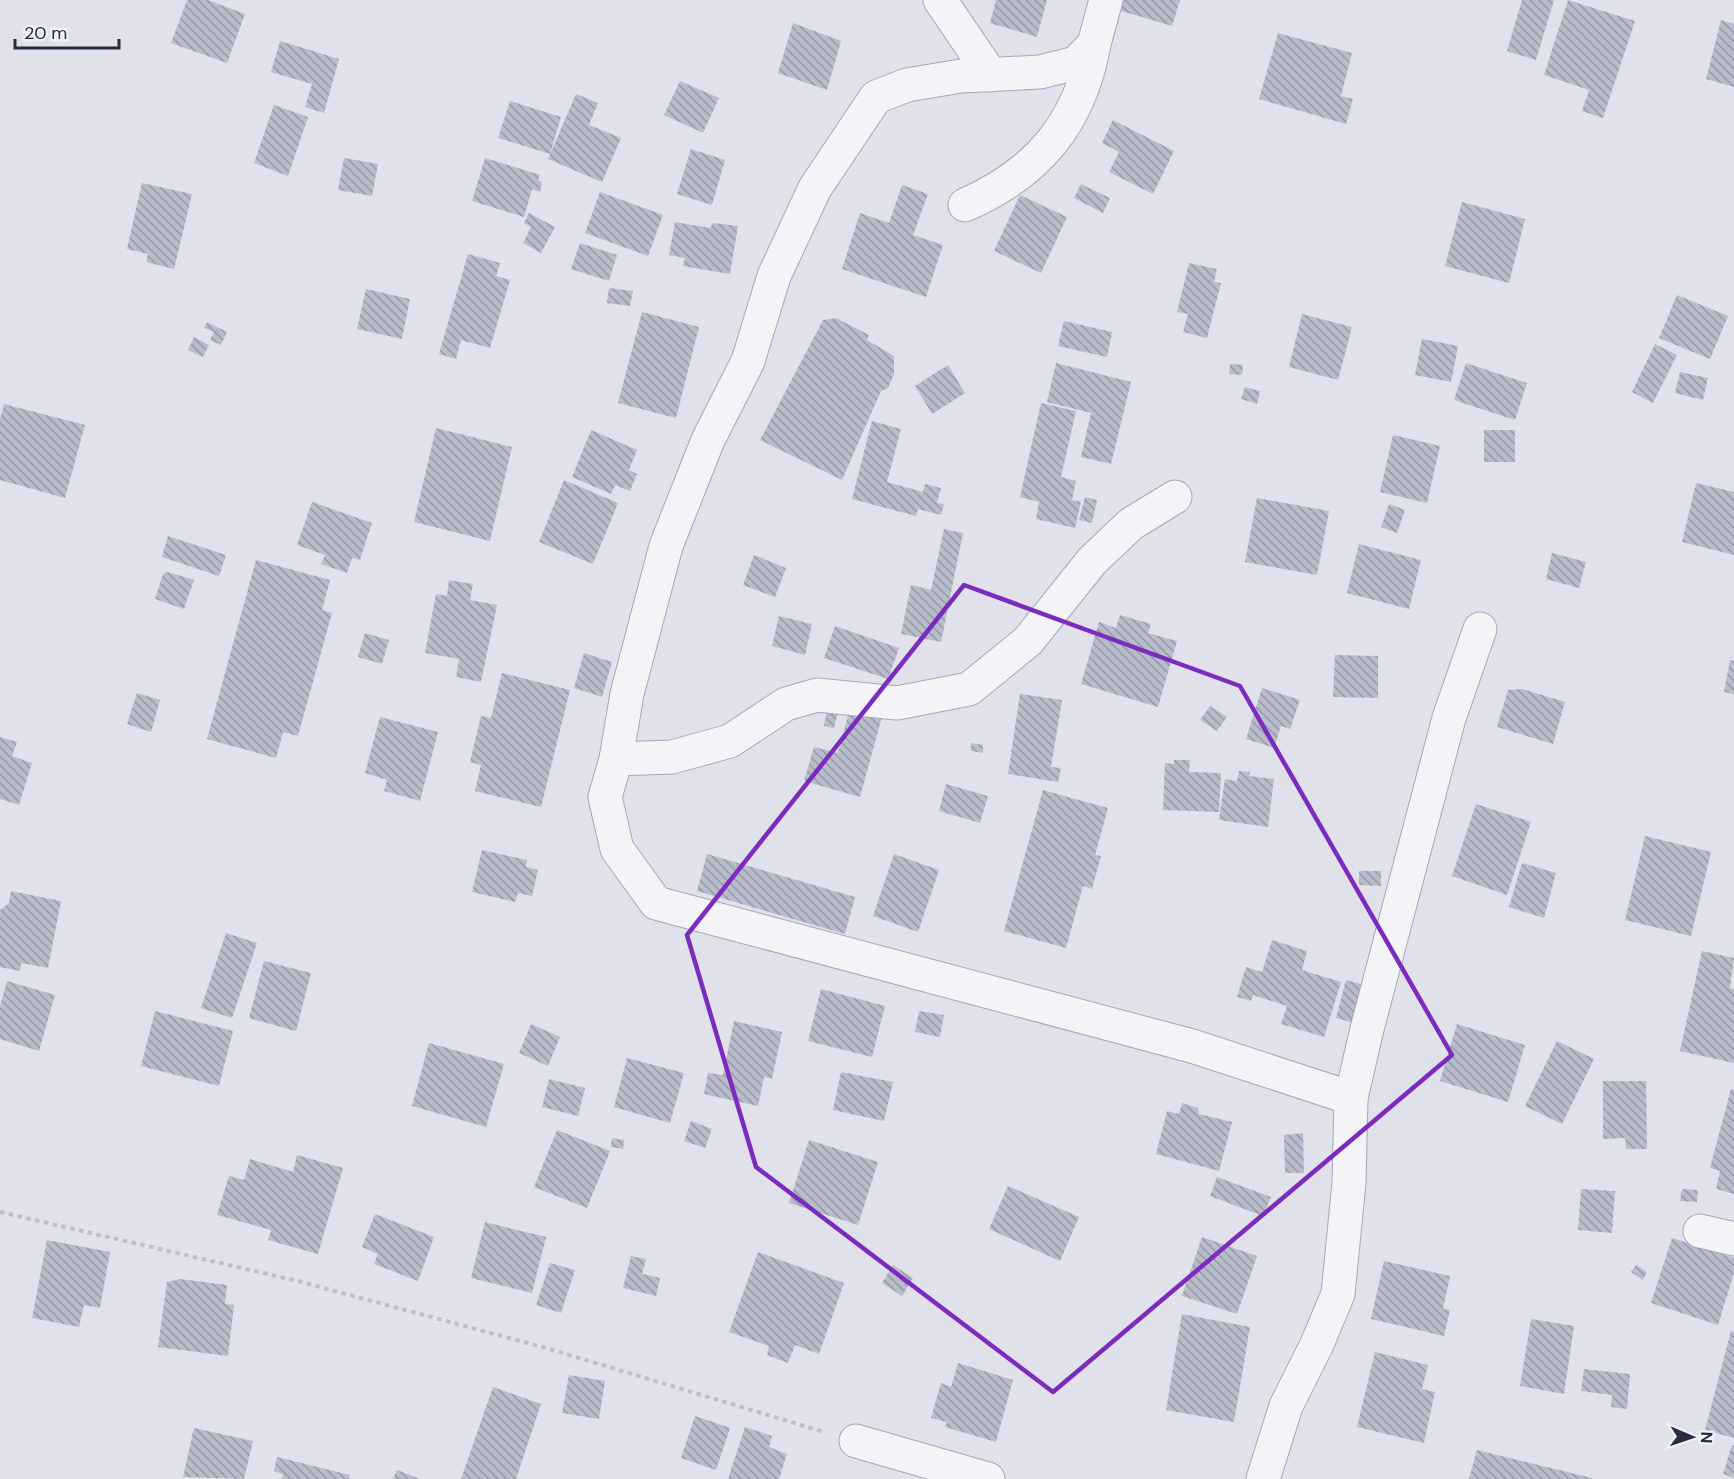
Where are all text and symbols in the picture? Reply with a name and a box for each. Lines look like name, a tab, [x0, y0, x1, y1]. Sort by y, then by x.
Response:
scale bar	[15, 12, 118, 50]
text: 20 m	[24, 21, 67, 45]
north arrow	[1662, 1407, 1722, 1467]
text: N	[1696, 1431, 1717, 1444]

